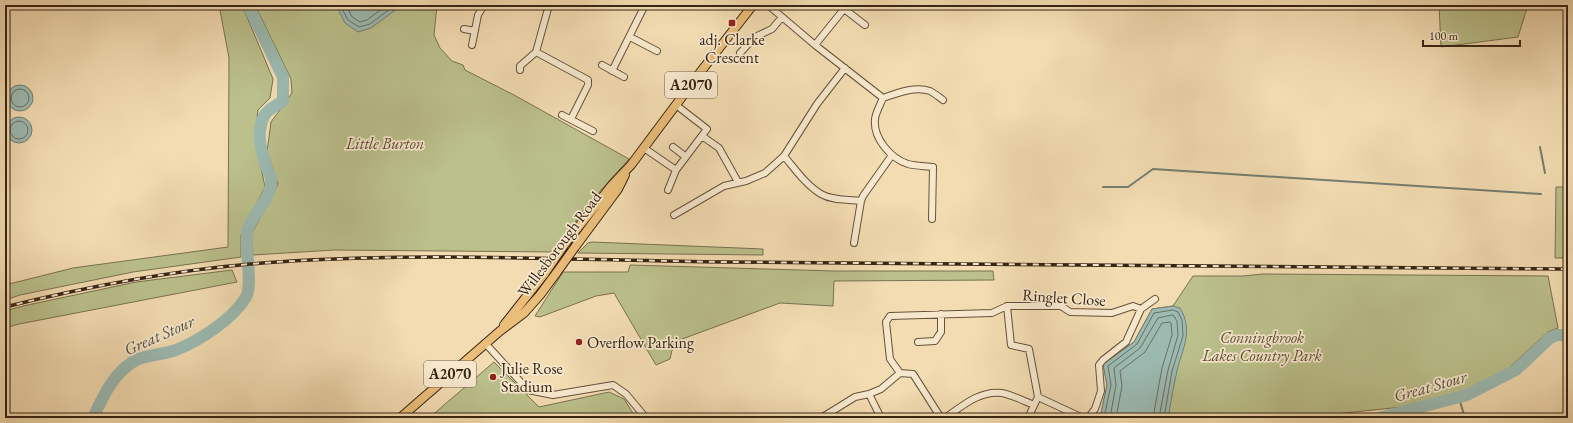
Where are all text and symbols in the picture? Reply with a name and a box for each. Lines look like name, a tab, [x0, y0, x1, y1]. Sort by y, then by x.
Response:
marker: adj. Clarke Crescent	[727, 18, 737, 28]
scale bar	[1423, 22, 1520, 48]
text: 100 m	[1429, 28, 1459, 44]
place label: adj. Clarke Crescent	[699, 29, 765, 68]
road number: A2070	[665, 72, 717, 98]
park label: Little Burton	[345, 133, 424, 154]
street label: Willesborough Road	[513, 187, 607, 301]
street label: Ringlet Close	[1022, 284, 1106, 311]
water label: Great Stour	[120, 309, 199, 360]
park label: Conningbrook Lakes Country Park	[1201, 327, 1322, 366]
place label: Overflow Parking	[587, 332, 695, 353]
marker: Overflow Parking	[574, 337, 584, 347]
place label: Julie Rose Stadium	[499, 358, 563, 397]
road number: A2070	[424, 361, 476, 387]
water label: Great Stour	[1391, 365, 1470, 407]
marker: Julie Rose Stadium	[488, 372, 498, 382]

